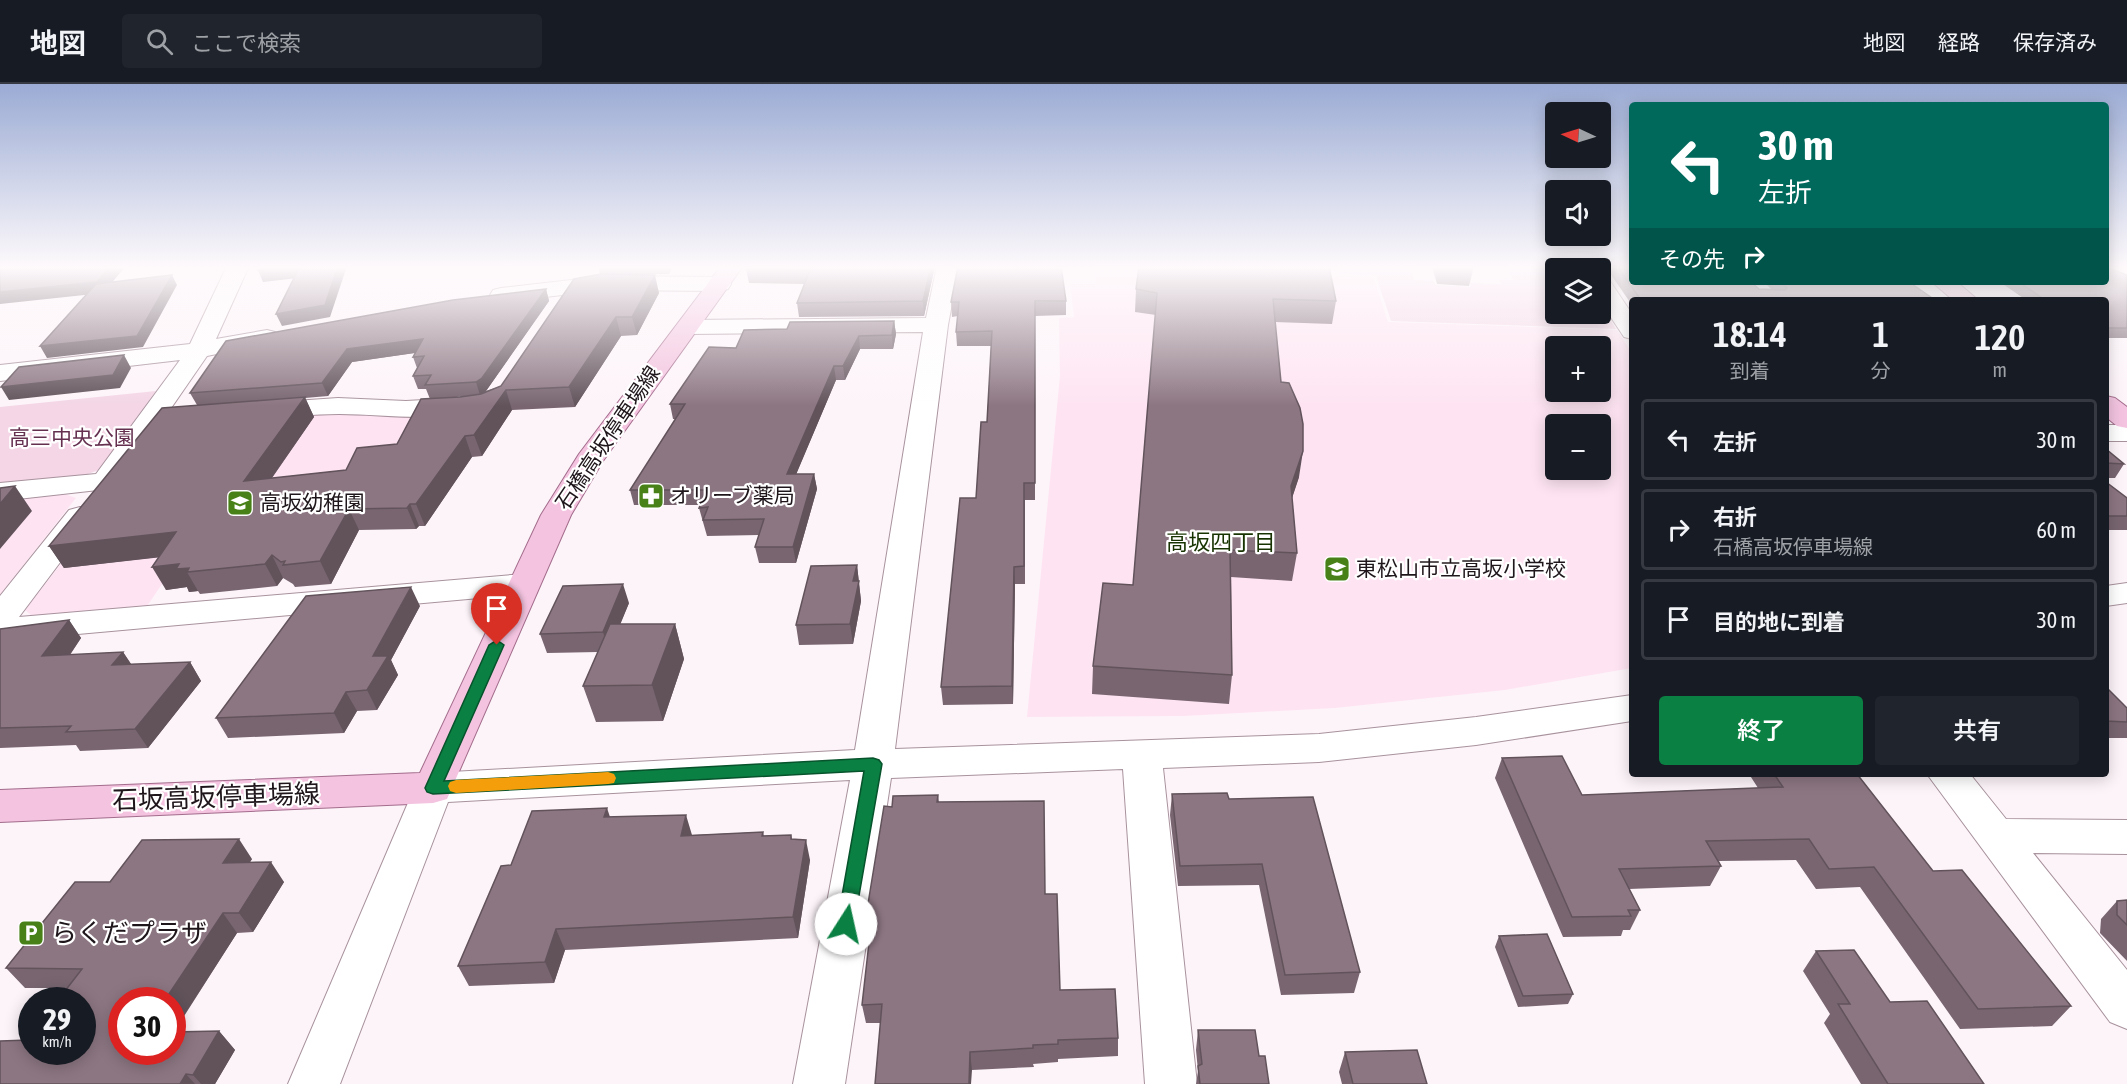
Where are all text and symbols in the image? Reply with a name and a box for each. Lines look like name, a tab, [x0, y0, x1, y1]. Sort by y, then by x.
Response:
search box	[122, 14, 542, 68]
icon: search	[143, 25, 176, 58]
text: 地図	[30, 27, 86, 59]
text: ここで検索	[191, 30, 301, 56]
text: 地図	[1863, 30, 1905, 54]
text: 経路	[1938, 30, 1980, 54]
text: 保存済み	[2013, 30, 2097, 54]
north arrow	[1545, 102, 1611, 168]
map controls	[1545, 102, 1611, 480]
text: 30 m	[1758, 121, 1833, 169]
icon: left	[1659, 126, 1737, 204]
text: 左折	[1758, 177, 1812, 208]
button: sound	[1545, 180, 1611, 246]
icon: right	[1737, 240, 1770, 273]
text: その先	[1659, 246, 1725, 272]
button: layers	[1545, 258, 1611, 324]
text: 18:14	[1713, 313, 1787, 355]
text: 1	[1872, 313, 1889, 355]
text: 120	[1974, 316, 2025, 358]
button: +	[1545, 336, 1611, 402]
text: m	[1993, 358, 2007, 381]
text: 到着	[1730, 359, 1770, 382]
text: 分	[1871, 359, 1891, 382]
street label: 石橋高坂停車場線	[550, 361, 664, 514]
button: −	[1545, 414, 1611, 480]
icon: left	[1662, 423, 1695, 456]
park label: 高三中央公園	[9, 425, 135, 449]
text: 30 m	[2036, 427, 2076, 453]
text: 左折	[1713, 429, 1757, 455]
pharmacy icon: オリーブ薬局	[636, 481, 666, 511]
place label: オリーブ薬局	[670, 483, 795, 507]
school or university icon: 高坂幼稚園	[225, 488, 255, 518]
place label: 高坂幼稚園	[260, 490, 365, 514]
text: 右折	[1713, 504, 1757, 530]
icon: right	[1662, 513, 1695, 546]
text: 60 m	[2036, 517, 2076, 543]
district label: 高坂四丁目	[1166, 529, 1276, 555]
text: 石橋高坂停車場線	[1713, 535, 1873, 558]
school or university icon: 東松山市立高坂小学校	[1322, 554, 1352, 584]
place label: 東松山市立高坂小学校	[1356, 556, 1566, 580]
pin	[471, 583, 522, 645]
icon: arrive	[480, 592, 513, 625]
icon: arrive	[1662, 603, 1695, 636]
text: 30 m	[2036, 607, 2076, 633]
text: 目的地に到着	[1713, 609, 1845, 635]
button: 終了	[1659, 696, 1863, 765]
button: 共有	[1875, 696, 2079, 765]
street label: 石坂高坂停車場線	[112, 778, 320, 816]
position arrow	[814, 892, 878, 956]
parking icon: らくだプラザ	[16, 918, 46, 948]
place label: らくだプラザ	[51, 918, 207, 948]
speed limit sign: 30	[108, 987, 186, 1065]
text: 29	[43, 1002, 71, 1036]
text: km/h	[42, 1033, 72, 1050]

